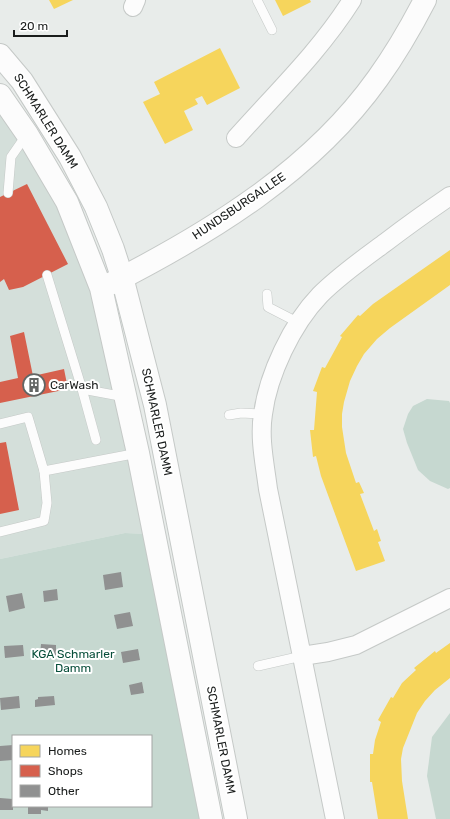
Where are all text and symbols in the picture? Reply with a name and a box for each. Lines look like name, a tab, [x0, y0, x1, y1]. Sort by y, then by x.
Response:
scale bar	[14, 12, 67, 38]
text: 20 m	[20, 19, 48, 33]
street label: SCHMARLER DAMM	[11, 71, 81, 171]
street label: HUNDSBURGALLEE	[190, 170, 288, 242]
street label: SCHMARLER DAMM	[139, 367, 175, 477]
building icon: CarWash	[21, 372, 47, 398]
place label: CarWash	[50, 378, 99, 392]
park label: KGA Schmarler Damm	[32, 647, 115, 675]
street label: SCHMARLER DAMM	[204, 685, 238, 795]
legend	[12, 735, 152, 807]
text: Homes	[48, 744, 87, 758]
text: Shops	[48, 764, 83, 778]
text: Other	[48, 784, 80, 798]

